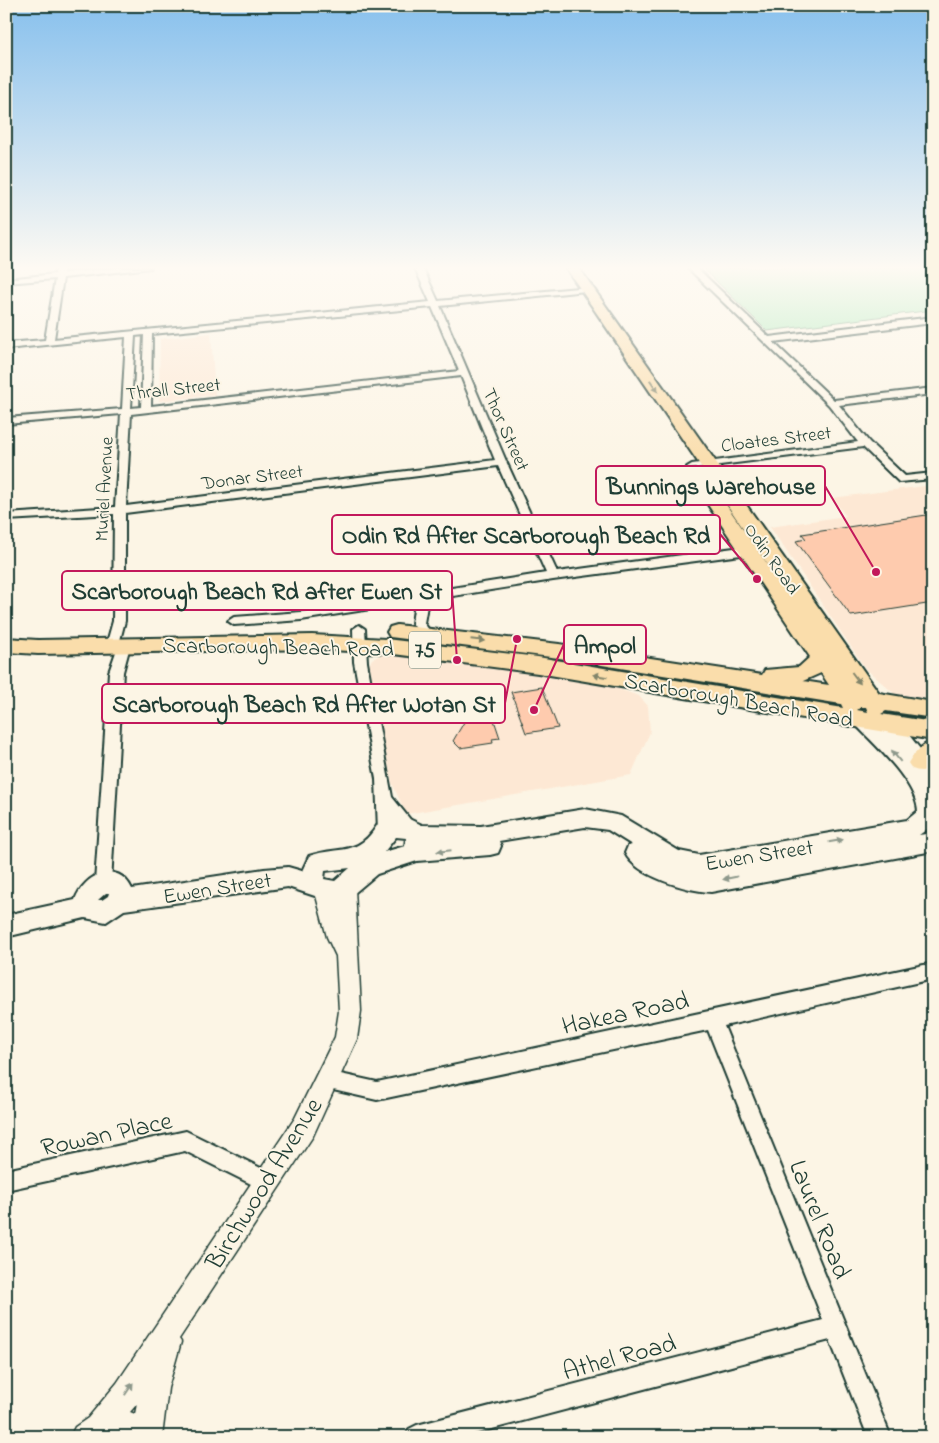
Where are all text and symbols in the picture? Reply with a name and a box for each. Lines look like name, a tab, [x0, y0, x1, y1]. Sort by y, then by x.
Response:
street label: Thrall Street	[125, 372, 223, 409]
one-way arrow	[650, 379, 659, 393]
street label: Thor Street	[474, 384, 535, 476]
street label: Cloates Street	[720, 420, 834, 461]
street label: Muriel Avenue	[89, 436, 122, 542]
street label: Donar Street	[199, 459, 305, 498]
callout: Bunnings Warehouse	[596, 466, 825, 505]
text: Bunnings Warehouse	[606, 471, 817, 507]
callout: Odin Rd After Scarborough Beach Rd	[332, 515, 720, 554]
street label: Odin Road	[736, 518, 806, 601]
text: Odin Rd After Scarborough Beach Rd	[342, 520, 711, 556]
callout: Scarborough Beach Rd after Ewen St	[62, 571, 452, 610]
text: Scarborough Beach Rd after Ewen St	[72, 576, 443, 612]
callout: Ampol	[564, 625, 646, 664]
text: Ampol	[574, 630, 636, 665]
street label: Scarborough Beach Road	[162, 631, 394, 668]
road number: 75	[409, 632, 441, 668]
one-way arrow	[471, 636, 487, 644]
street label: Scarborough Beach Road	[622, 666, 855, 739]
one-way arrow	[592, 671, 608, 679]
one-way arrow	[850, 671, 861, 684]
callout: Scarborough Beach Rd After Wotan St	[102, 684, 505, 723]
text: Scarborough Beach Rd After Wotan St	[112, 689, 497, 725]
one-way arrow	[890, 750, 901, 763]
street label: Ewen Street	[703, 833, 817, 881]
one-way arrow	[829, 837, 845, 845]
one-way arrow	[435, 847, 451, 855]
street label: Ewen Street	[161, 866, 275, 914]
one-way arrow	[722, 874, 737, 882]
street label: Hakea Road	[558, 983, 693, 1047]
street label: Birchwood Avenue	[197, 1091, 334, 1279]
street label: Rowan Place	[37, 1103, 176, 1168]
street label: Laurel Road	[777, 1155, 859, 1286]
street label: Athel Road	[559, 1325, 681, 1392]
one-way arrow	[124, 1382, 134, 1395]

